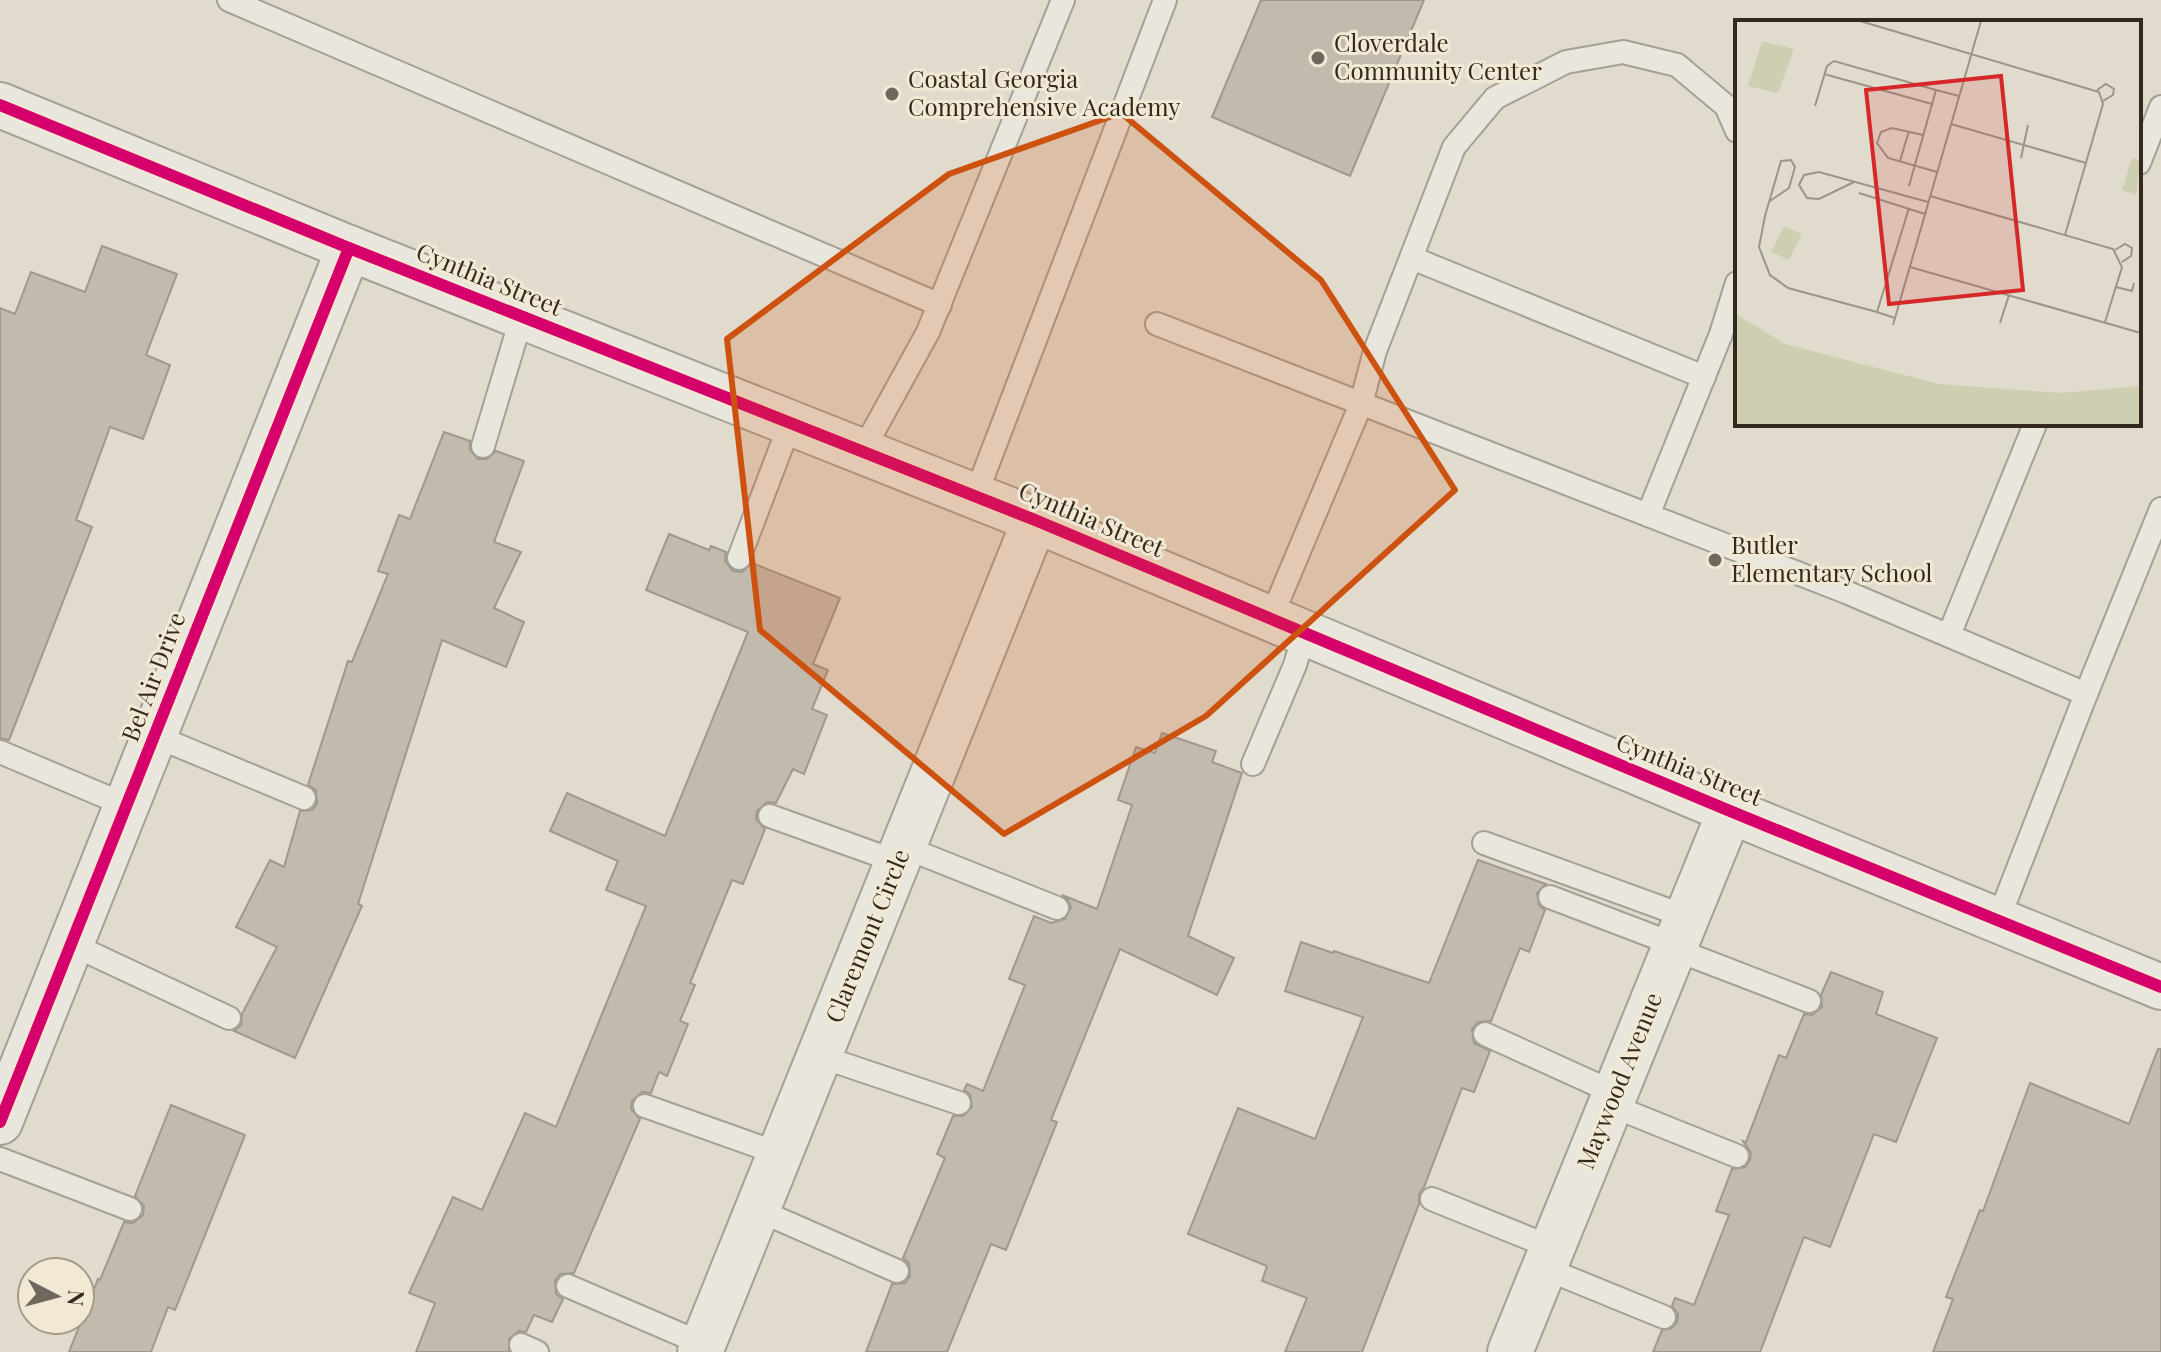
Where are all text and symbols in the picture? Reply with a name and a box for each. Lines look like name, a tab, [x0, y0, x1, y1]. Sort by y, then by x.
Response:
inset map	[1735, 20, 2141, 426]
place label: Cloverdale Community Center	[1334, 26, 1542, 86]
marker: Cloverdale Community Center	[1309, 49, 1327, 67]
place label: Coastal Georgia Comprehensive Academy	[908, 62, 1180, 122]
marker: Coastal Georgia Comprehensive Academy	[883, 85, 901, 103]
street label: Cynthia Street	[412, 234, 568, 322]
street label: Cynthia Street	[1014, 473, 1170, 563]
place label: Butler Elementary School	[1731, 528, 1933, 588]
marker: Butler Elementary School	[1706, 551, 1724, 569]
street label: Bel Air Drive	[113, 607, 191, 746]
street label: Cynthia Street	[1612, 724, 1768, 812]
street label: Claremont Circle	[817, 844, 916, 1027]
street label: Maywood Avenue	[1568, 987, 1668, 1173]
north arrow	[16, 1256, 96, 1336]
text: N	[61, 1289, 93, 1308]

